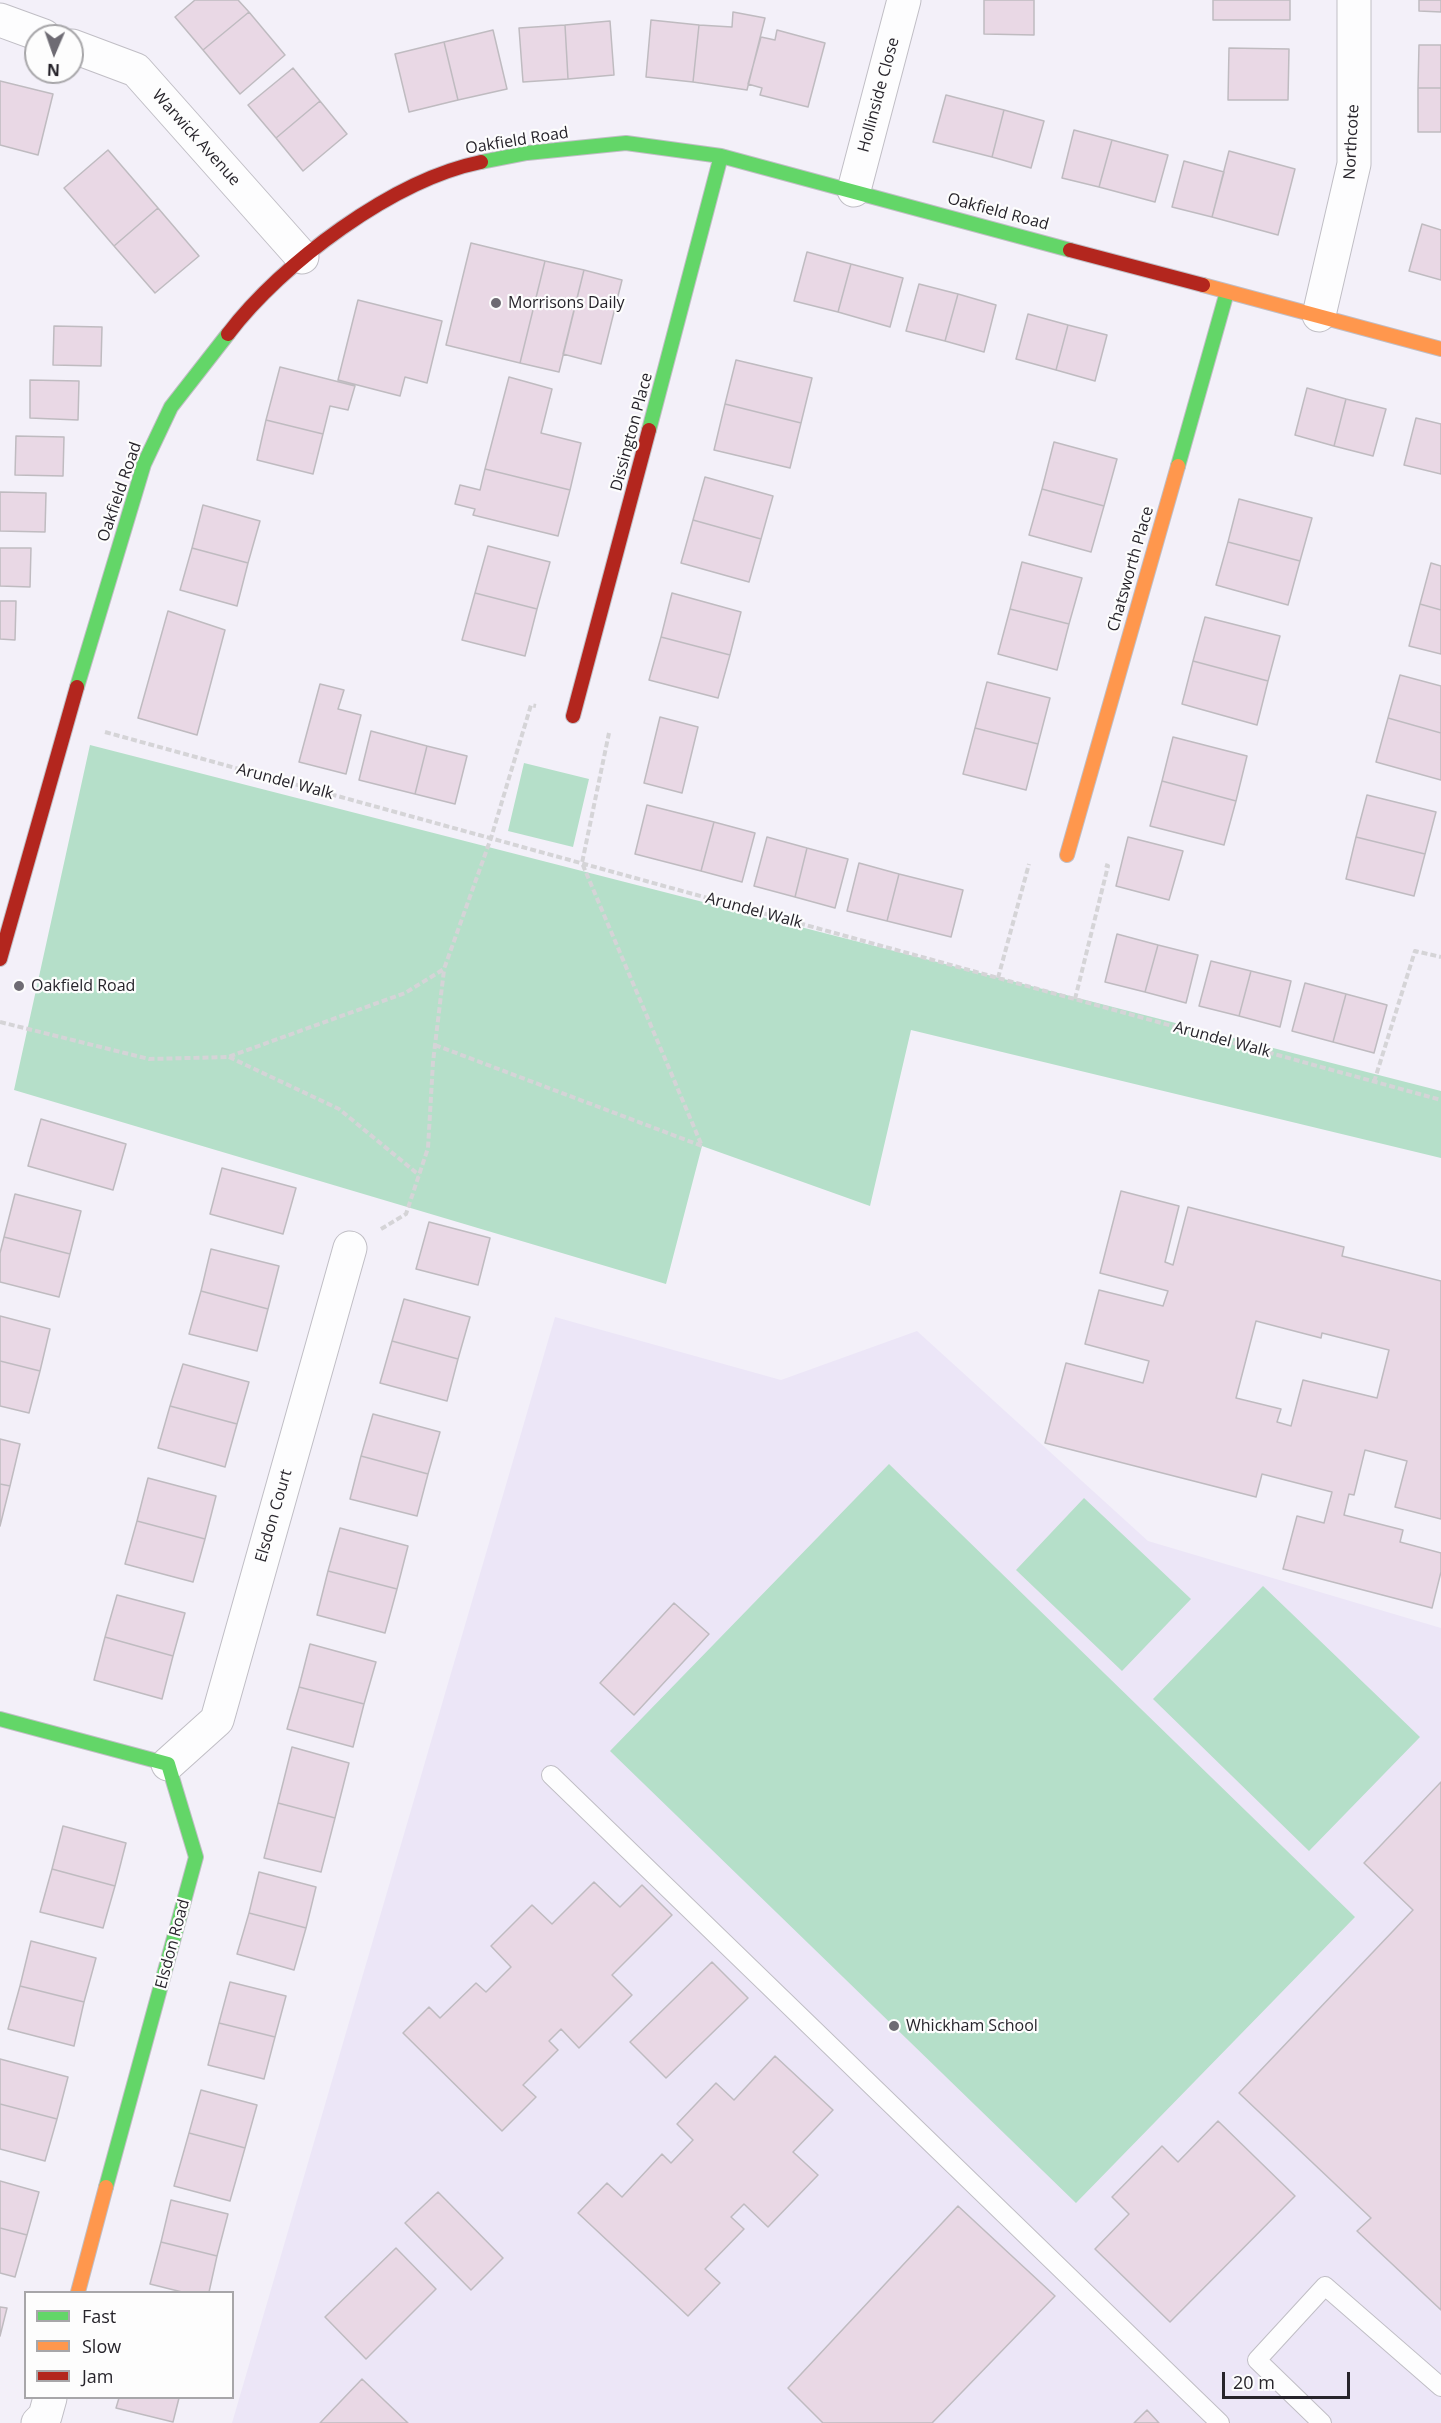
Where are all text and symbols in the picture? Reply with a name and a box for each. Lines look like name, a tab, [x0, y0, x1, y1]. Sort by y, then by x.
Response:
north arrow	[24, 24, 84, 84]
street label: Hollinside Close	[854, 35, 904, 155]
text: N	[47, 59, 60, 81]
street label: Warwick Avenue	[148, 86, 244, 190]
street label: Northcote	[1340, 104, 1364, 180]
street label: Oakfield Road	[464, 123, 570, 159]
street label: Oakfield Road	[945, 189, 1051, 235]
place label: Morrisons Daily	[508, 293, 625, 313]
marker: Morrisons Daily	[489, 296, 503, 310]
street label: Dissington Place	[607, 371, 657, 493]
street label: Oakfield Road	[94, 440, 146, 544]
street label: Chatsworth Place	[1104, 504, 1158, 634]
street label: Arundel Walk	[235, 760, 335, 804]
street label: Arundel Walk	[704, 889, 804, 933]
place label: Oakfield Road	[31, 976, 135, 996]
marker: Oakfield Road	[12, 979, 26, 993]
street label: Arundel Walk	[1172, 1018, 1272, 1062]
street label: Elsdon Court	[252, 1467, 296, 1565]
street label: Elsdon Road	[152, 1897, 194, 1991]
place label: Whickham School	[906, 2016, 1038, 2036]
marker: Whickham School	[887, 2019, 901, 2033]
legend	[24, 2291, 234, 2399]
text: Fast	[82, 2304, 116, 2328]
text: Slow	[82, 2334, 121, 2358]
scale bar	[1225, 2360, 1352, 2398]
text: Jam	[82, 2364, 114, 2388]
text: 20 m	[1233, 2370, 1275, 2394]

